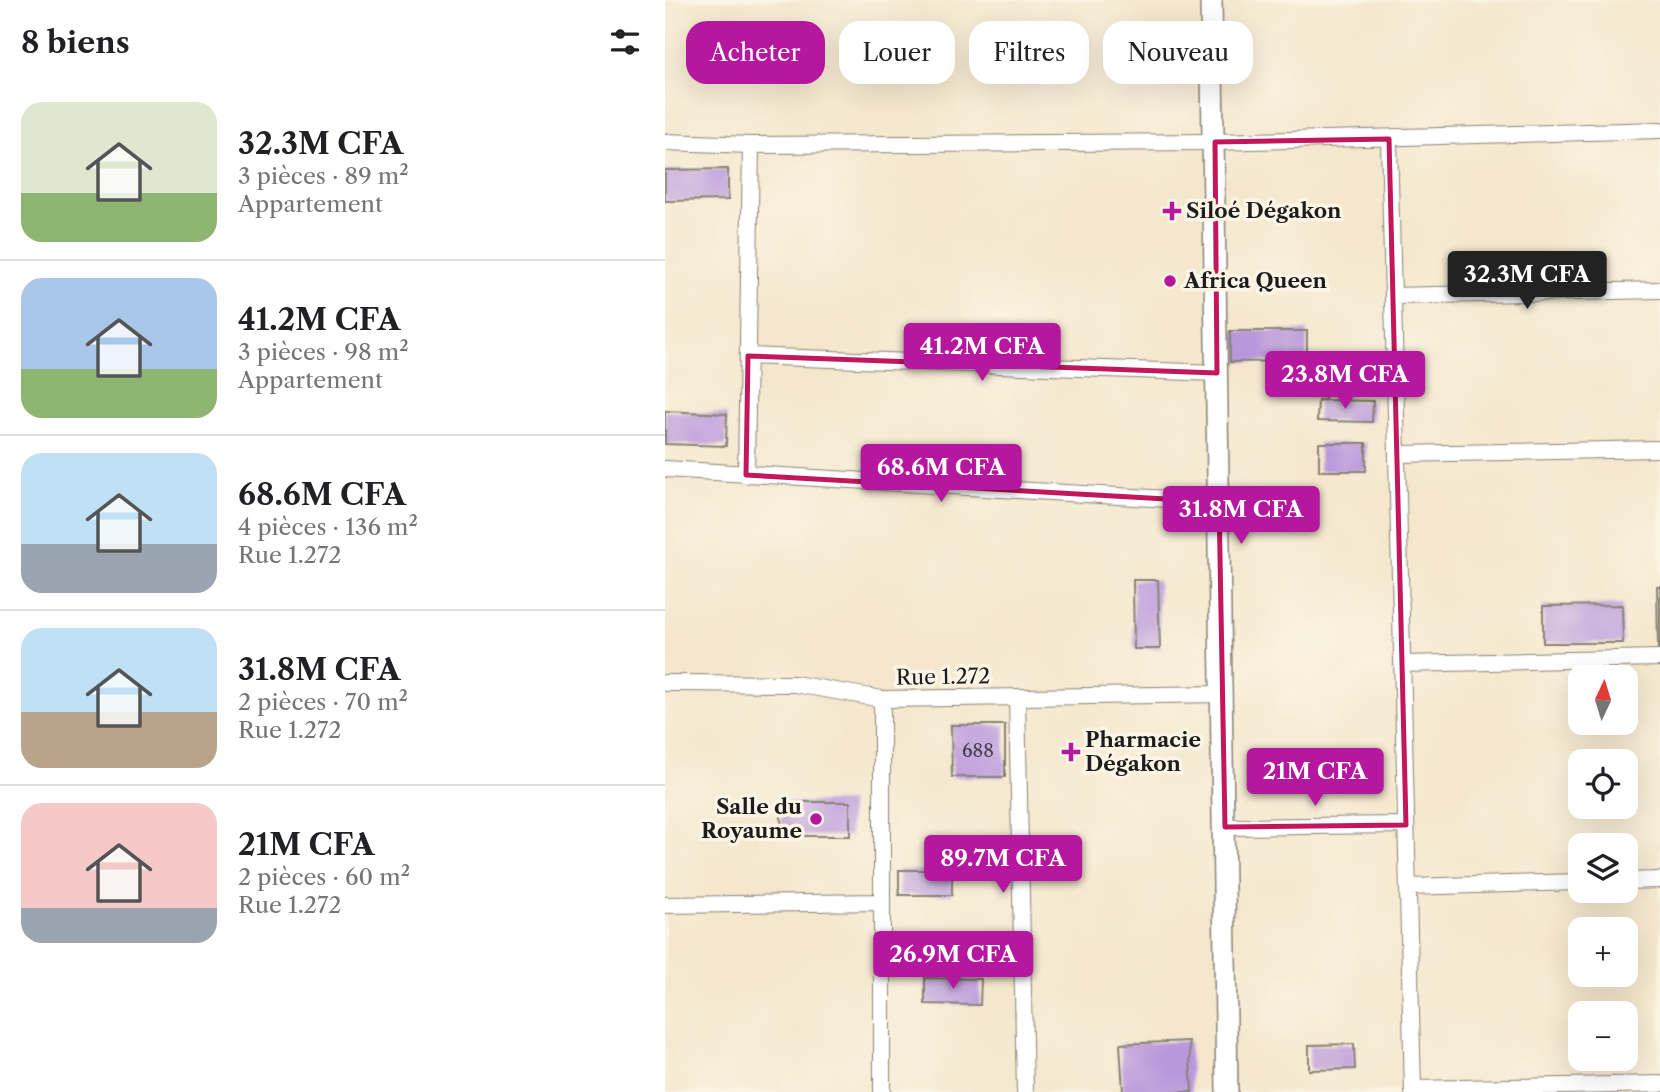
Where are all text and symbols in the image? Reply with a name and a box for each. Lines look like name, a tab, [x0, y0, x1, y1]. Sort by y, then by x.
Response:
chip: Acheter	[686, 21, 825, 84]
chip: Louer	[839, 21, 955, 84]
chip: Filtres	[969, 21, 1089, 84]
chip: Nouveau	[1103, 21, 1253, 84]
icon: filters	[606, 23, 644, 61]
text: 8 biens	[21, 24, 130, 61]
text: 32.3M CFA	[238, 125, 403, 162]
icon: home	[77, 130, 161, 214]
text: 3 pièces · 89 m²	[238, 162, 409, 190]
text: Appartement	[238, 190, 383, 218]
place label: Siloé Dégakon	[1186, 198, 1342, 223]
marker: Siloé Dégakon	[1164, 203, 1180, 219]
pin: 32.3M CFA	[1447, 252, 1607, 311]
text: 32.3M CFA	[1464, 260, 1590, 288]
place label: Africa Queen	[1183, 268, 1328, 293]
marker: Africa Queen	[1162, 273, 1178, 289]
text: 41.2M CFA	[238, 301, 401, 338]
icon: home	[77, 306, 161, 390]
pin: 41.2M CFA	[902, 324, 1062, 383]
text: 41.2M CFA	[920, 332, 1044, 360]
text: 3 pièces · 98 m²	[238, 338, 409, 366]
pin: 23.8M CFA	[1265, 352, 1425, 411]
text: 23.8M CFA	[1281, 360, 1409, 388]
text: Appartement	[238, 366, 383, 394]
pin: 68.6M CFA	[861, 444, 1021, 504]
text: 68.6M CFA	[877, 453, 1005, 481]
text: 68.6M CFA	[238, 476, 406, 513]
icon: home	[77, 481, 161, 565]
pin: 31.8M CFA	[1161, 486, 1321, 546]
text: 31.8M CFA	[1179, 495, 1303, 523]
text: 4 pièces · 136 m²	[238, 513, 418, 541]
text: Rue 1.272	[238, 541, 341, 569]
text: 31.8M CFA	[238, 651, 400, 688]
icon: home	[77, 656, 161, 740]
street label: Rue 1.272	[896, 663, 990, 690]
north arrow	[1568, 665, 1638, 735]
map controls	[1568, 665, 1638, 1071]
text: 2 pièces · 70 m²	[238, 688, 408, 716]
text: Rue 1.272	[238, 716, 341, 744]
place label: Pharmacie Dégakon	[1085, 727, 1201, 776]
house number: 688	[962, 740, 994, 762]
marker: Pharmacie Dégakon	[1063, 744, 1079, 760]
pin: 21M CFA	[1250, 748, 1380, 808]
button: locate	[1568, 749, 1638, 819]
text: 21M CFA	[1263, 757, 1367, 785]
place label: Salle du Royaume	[701, 794, 802, 843]
marker: Salle du Royaume	[808, 811, 824, 827]
text: 21M CFA	[238, 826, 374, 863]
icon: home	[77, 831, 161, 915]
button: layers	[1568, 833, 1638, 903]
pin: 89.7M CFA	[923, 836, 1083, 895]
text: 89.7M CFA	[940, 844, 1066, 872]
text: 2 pièces · 60 m²	[238, 863, 410, 891]
text: Rue 1.272	[238, 891, 341, 919]
button: +	[1568, 917, 1638, 987]
pin: 26.9M CFA	[873, 932, 1033, 991]
text: 26.9M CFA	[889, 940, 1017, 968]
button: −	[1568, 1001, 1638, 1071]

